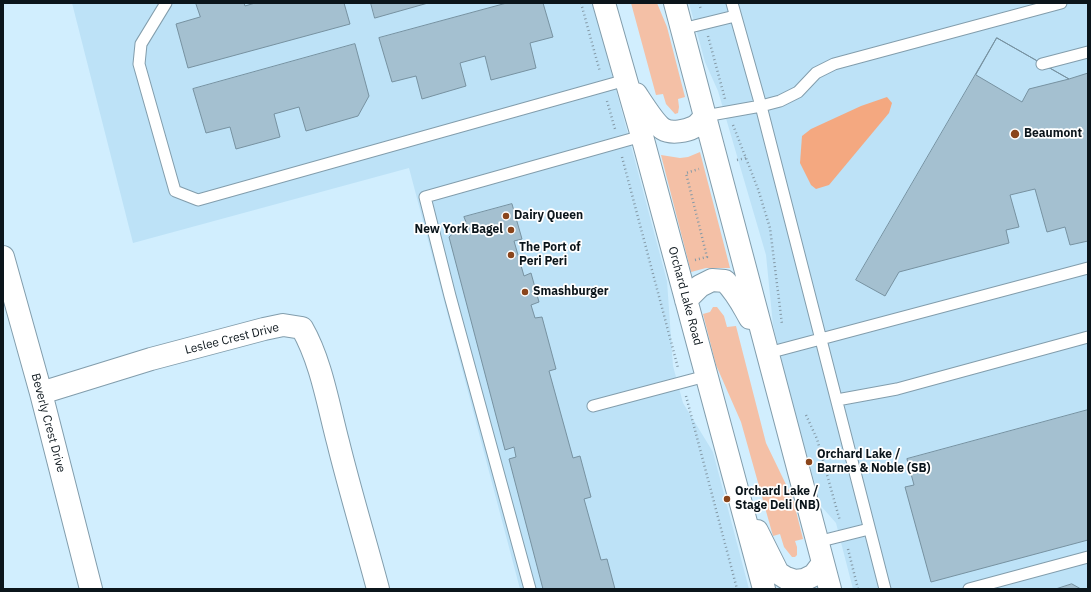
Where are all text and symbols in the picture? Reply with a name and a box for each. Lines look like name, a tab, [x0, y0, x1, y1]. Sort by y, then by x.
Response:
place label: Beaumont	[1024, 127, 1082, 141]
marker: Beaumont	[1009, 128, 1021, 140]
place label: Dairy Queen	[514, 209, 583, 223]
marker: Dairy Queen	[501, 211, 511, 221]
place label: New York Bagel	[415, 223, 503, 237]
marker: New York Bagel	[506, 225, 516, 235]
place label: The Port of Peri Peri	[519, 241, 580, 269]
street label: Orchard Lake Road	[665, 245, 705, 347]
marker: The Port of Peri Peri	[506, 250, 516, 260]
place label: Smashburger	[533, 285, 609, 299]
marker: Smashburger	[520, 287, 530, 297]
street label: Leslee Crest Drive	[183, 320, 281, 358]
street label: Beverly Crest Drive	[28, 372, 68, 474]
place label: Orchard Lake / Barnes & Noble (SB)	[817, 448, 931, 476]
marker: Orchard Lake / Barnes & Noble (SB)	[804, 457, 814, 467]
place label: Orchard Lake / Stage Deli (NB)	[735, 485, 820, 513]
marker: Orchard Lake / Stage Deli (NB)	[722, 494, 732, 504]

